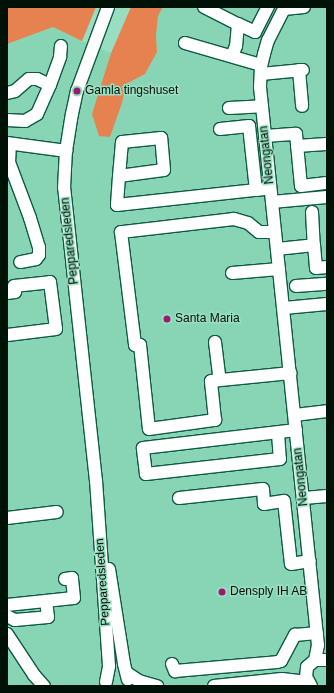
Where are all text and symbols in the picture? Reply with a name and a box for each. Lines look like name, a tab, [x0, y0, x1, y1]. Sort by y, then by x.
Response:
place label: Gamla tingshuset	[85, 84, 178, 98]
marker: Gamla tingshuset	[72, 86, 82, 96]
street label: Neongatan	[257, 125, 277, 185]
street label: Pepparedsleden	[58, 197, 82, 285]
place label: Santa Maria	[175, 312, 240, 326]
marker: Santa Maria	[162, 314, 172, 324]
street label: Neongatan	[291, 447, 311, 507]
street label: Pepparedsleden	[93, 538, 113, 626]
place label: Densply IH AB	[230, 585, 308, 599]
marker: Densply IH AB	[217, 587, 227, 597]

